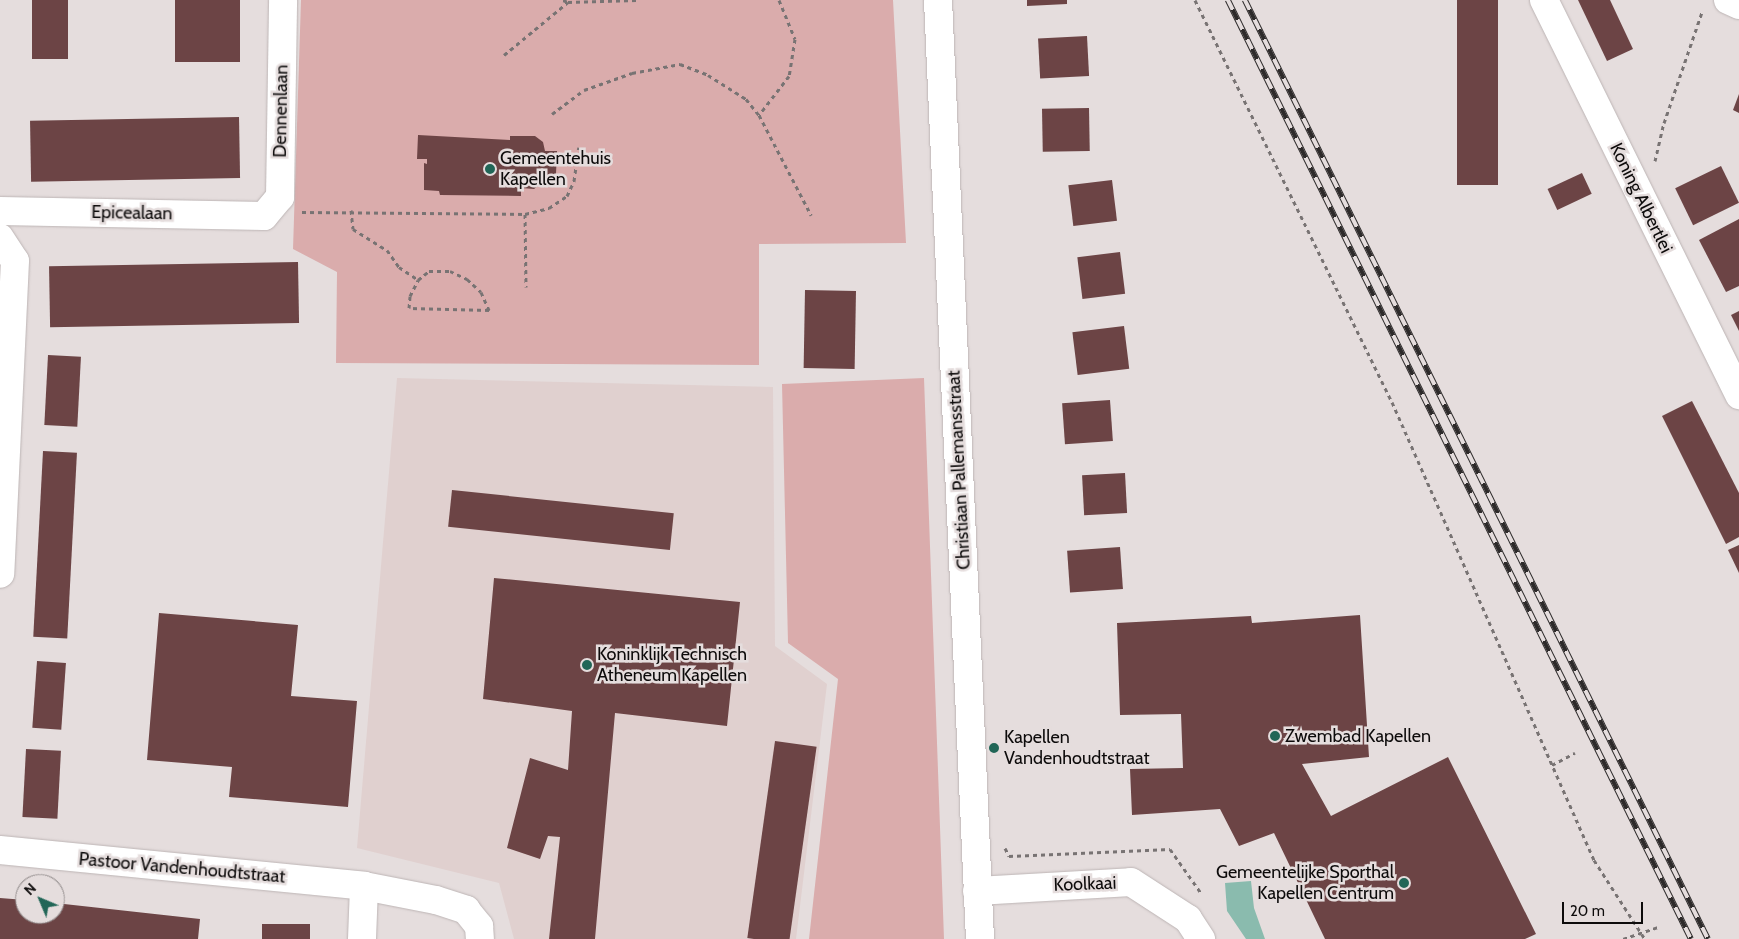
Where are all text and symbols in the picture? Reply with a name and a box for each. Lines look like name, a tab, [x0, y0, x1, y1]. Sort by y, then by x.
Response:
street label: Dennenlaan	[269, 64, 293, 158]
street label: Koning Albertlei	[1605, 139, 1677, 257]
place label: Gemeentehuis Kapellen	[500, 148, 611, 190]
marker: Gemeentehuis Kapellen	[484, 163, 496, 175]
street label: Epicealaan	[91, 201, 173, 225]
street label: Christiaan Pallemansstraat	[943, 370, 975, 570]
place label: Koninklijk Technisch Atheneum Kapellen	[597, 644, 747, 686]
marker: Koninklijk Technisch Atheneum Kapellen	[581, 659, 593, 671]
place label: Zwembad Kapellen	[1285, 725, 1431, 747]
place label: Kapellen Vandenhoudtstraat	[1004, 727, 1150, 770]
marker: Zwembad Kapellen	[1269, 730, 1281, 742]
marker: Kapellen Vandenhoudtstraat	[988, 742, 1000, 754]
street label: Pastoor Vandenhoudtstraat	[78, 848, 286, 888]
place label: Gemeentelijke Sporthal Kapellen Centrum	[1216, 862, 1394, 904]
street label: Koolkaai	[1053, 872, 1117, 896]
north arrow	[15, 874, 65, 924]
marker: Gemeentelijke Sporthal Kapellen Centrum	[1398, 877, 1410, 889]
text: N	[20, 879, 40, 899]
scale bar	[1564, 892, 1645, 924]
text: 20 m	[1570, 902, 1605, 920]

